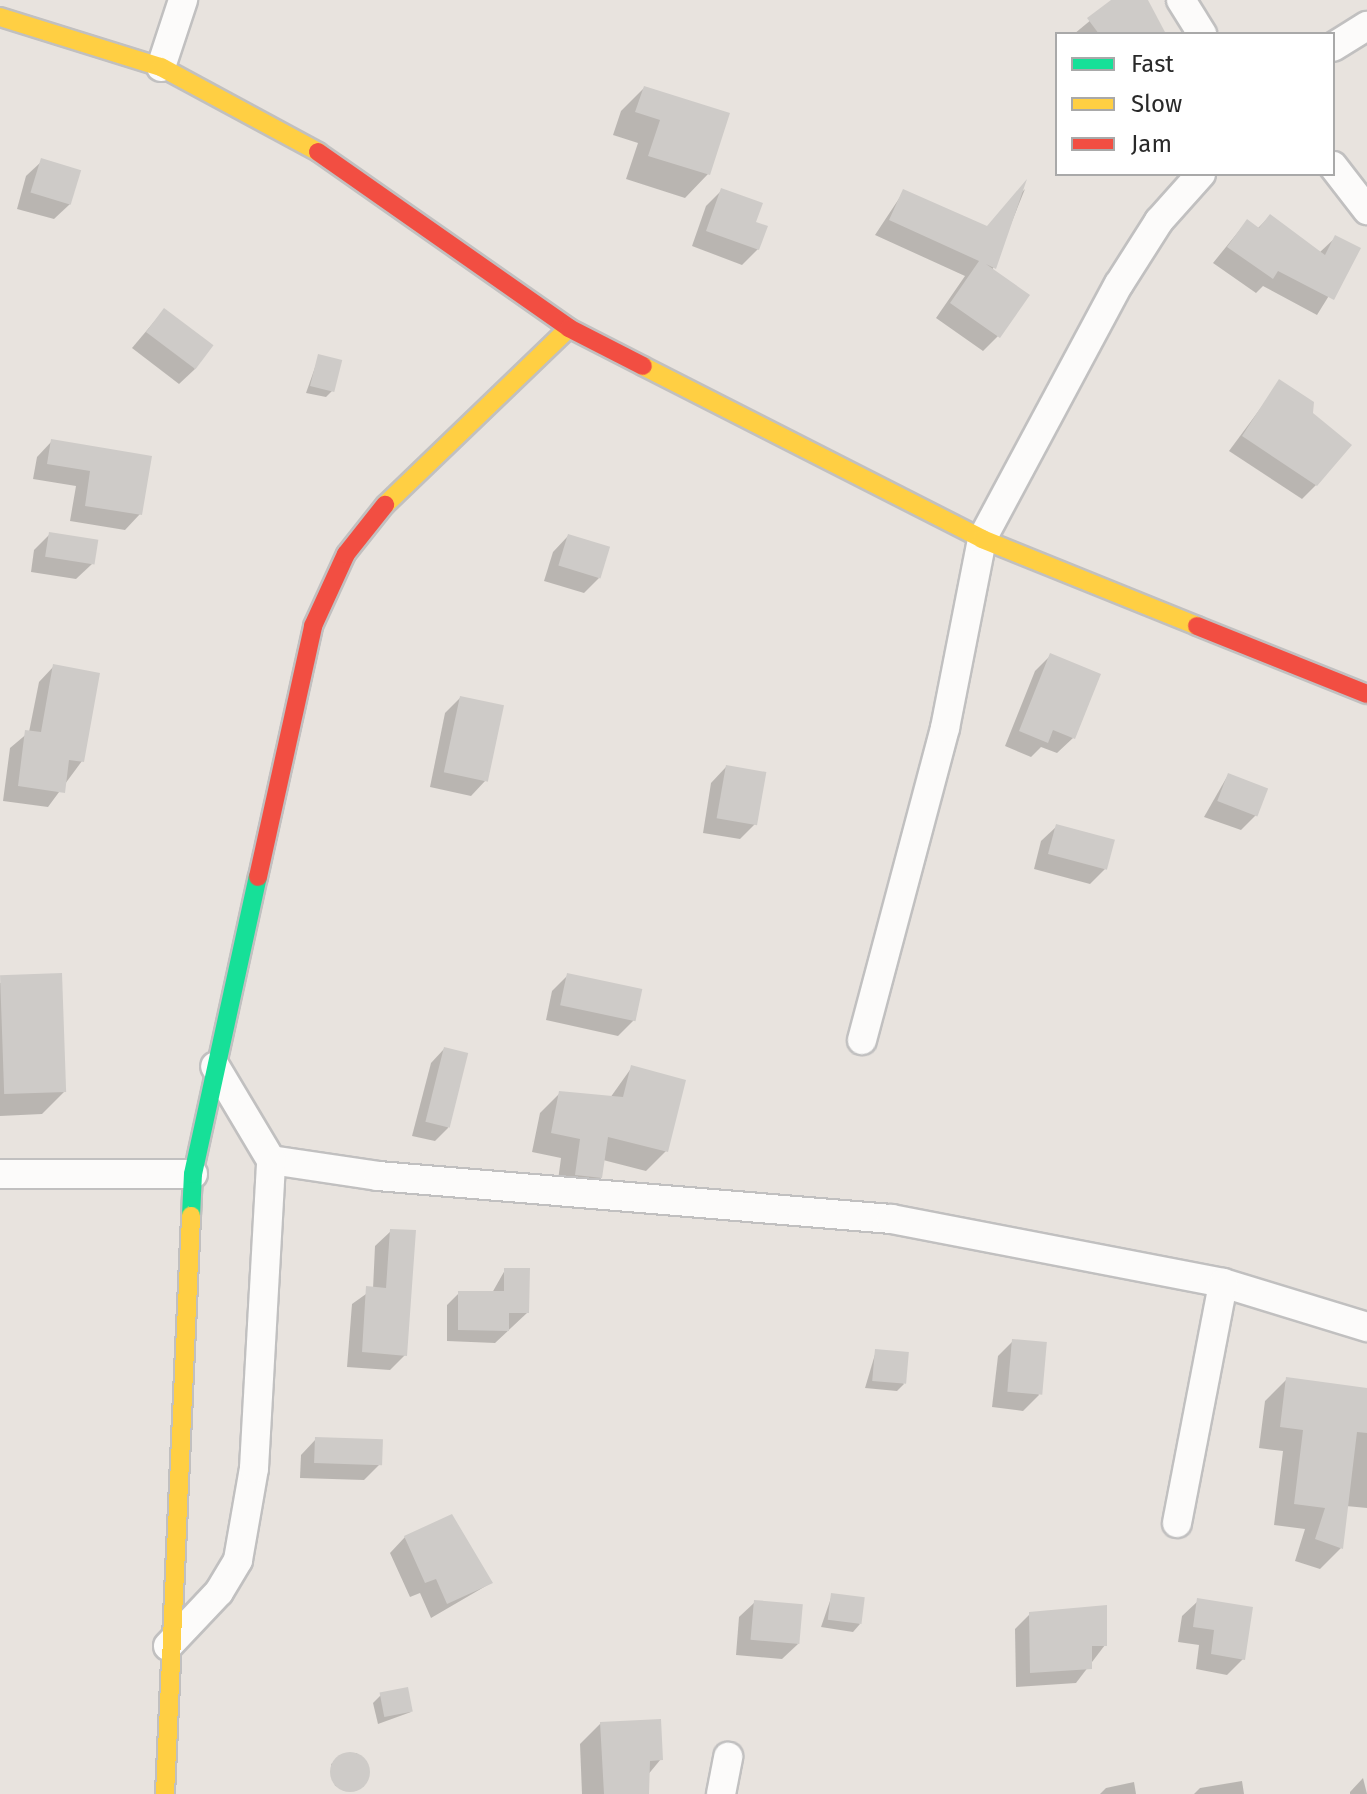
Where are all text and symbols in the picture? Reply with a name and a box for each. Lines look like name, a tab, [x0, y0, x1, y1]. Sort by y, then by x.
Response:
legend	[1055, 32, 1335, 176]
text: Fast	[1131, 50, 1174, 78]
text: Slow	[1131, 90, 1182, 118]
text: Jam	[1131, 130, 1172, 158]

